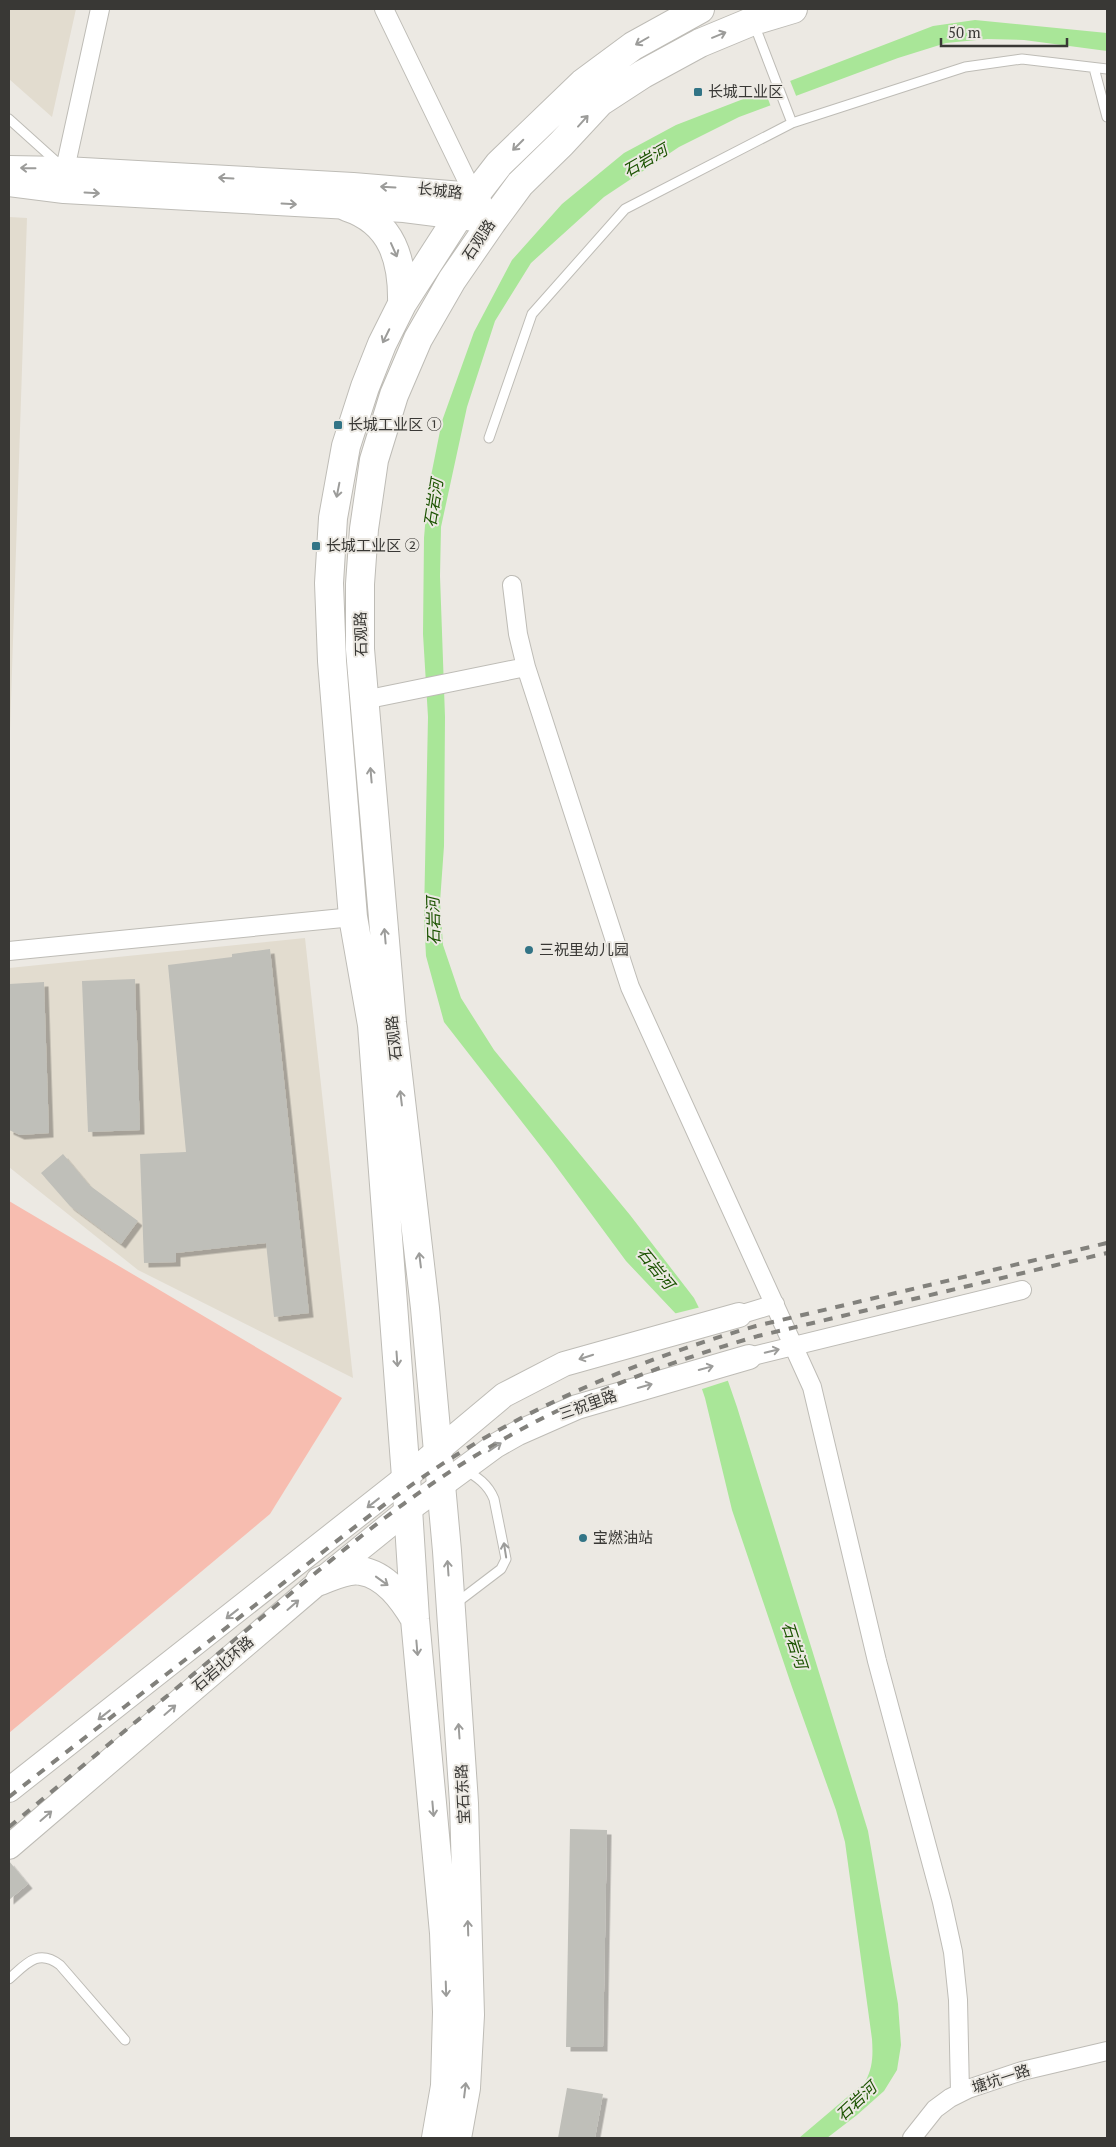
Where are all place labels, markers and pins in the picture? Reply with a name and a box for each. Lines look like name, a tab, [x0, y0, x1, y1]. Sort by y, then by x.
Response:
place label: 长城工业区	[708, 81, 783, 101]
marker: 长城工业区	[692, 86, 704, 98]
place label: 长城工业区 ①	[348, 414, 442, 434]
marker: 长城工业区 ①	[332, 419, 344, 431]
place label: 长城工业区 ②	[326, 535, 420, 555]
marker: 长城工业区 ②	[310, 540, 322, 552]
place label: 三祝里幼儿园	[539, 939, 629, 959]
marker: 三祝里幼儿园	[523, 944, 535, 956]
place label: 宝燃油站	[593, 1527, 653, 1547]
marker: 宝燃油站	[577, 1532, 589, 1544]

